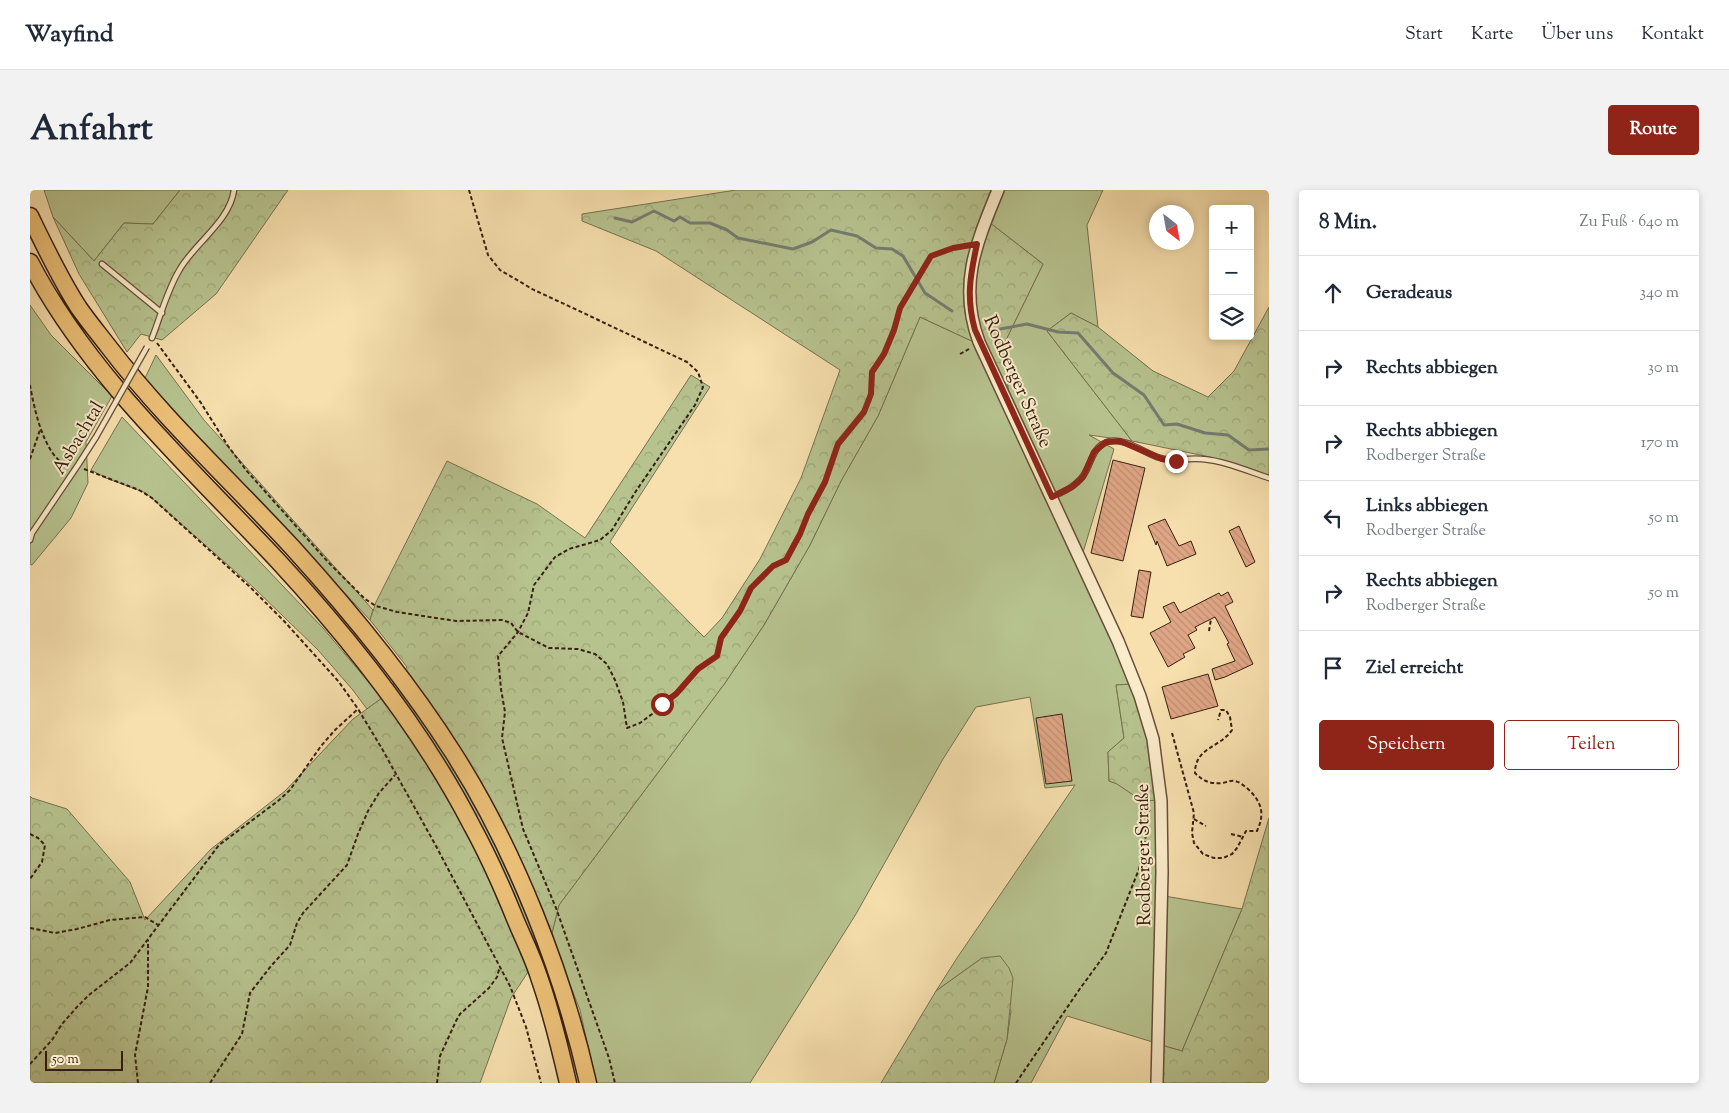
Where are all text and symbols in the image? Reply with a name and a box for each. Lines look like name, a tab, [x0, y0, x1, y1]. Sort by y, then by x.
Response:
text: Wayfind	[25, 18, 113, 52]
text: Start	[1405, 22, 1443, 48]
text: Karte	[1471, 22, 1513, 48]
text: Über uns	[1541, 22, 1613, 48]
text: Kontakt	[1641, 22, 1704, 48]
text: Anfahrt	[30, 105, 153, 156]
button: Route	[1608, 105, 1699, 155]
north arrow	[1149, 205, 1194, 250]
map controls	[1209, 205, 1254, 340]
button: +	[1209, 205, 1254, 250]
text: 8 Min.	[1319, 208, 1377, 238]
text: Zu Fuß · 640 m	[1580, 211, 1679, 234]
button: −	[1209, 250, 1254, 295]
icon: ahead	[1319, 279, 1347, 307]
text: Geradeaus	[1366, 280, 1452, 307]
text: 340 m	[1640, 282, 1679, 305]
button: layers	[1209, 295, 1254, 340]
street label: Rodberger Straße	[975, 311, 1058, 453]
icon: right	[1319, 354, 1347, 382]
text: Rechts abbiegen	[1366, 355, 1498, 382]
text: 30 m	[1648, 357, 1679, 380]
street label: Asbachtal	[47, 396, 112, 480]
text: Rechts abbiegen	[1366, 418, 1498, 445]
icon: right	[1319, 429, 1347, 457]
text: 170 m	[1641, 432, 1679, 455]
text: Rodberger Straße	[1366, 445, 1486, 468]
route end	[1165, 450, 1188, 473]
text: Links abbiegen	[1366, 493, 1489, 520]
icon: left	[1319, 504, 1347, 532]
text: 50 m	[1648, 507, 1679, 530]
text: Rodberger Straße	[1366, 520, 1486, 543]
text: Rechts abbiegen	[1366, 568, 1498, 595]
icon: right	[1319, 579, 1347, 607]
text: 50 m	[1648, 582, 1679, 605]
text: Rodberger Straße	[1366, 595, 1486, 618]
icon: arrive	[1319, 654, 1347, 682]
text: Ziel erreicht	[1366, 655, 1463, 682]
route start	[651, 693, 674, 716]
button: Speichern	[1319, 720, 1494, 770]
button: Teilen	[1504, 720, 1679, 770]
street label: Rodberger Straße	[1130, 783, 1159, 926]
scale bar	[45, 1048, 122, 1071]
text: 50 m	[52, 1050, 79, 1070]

